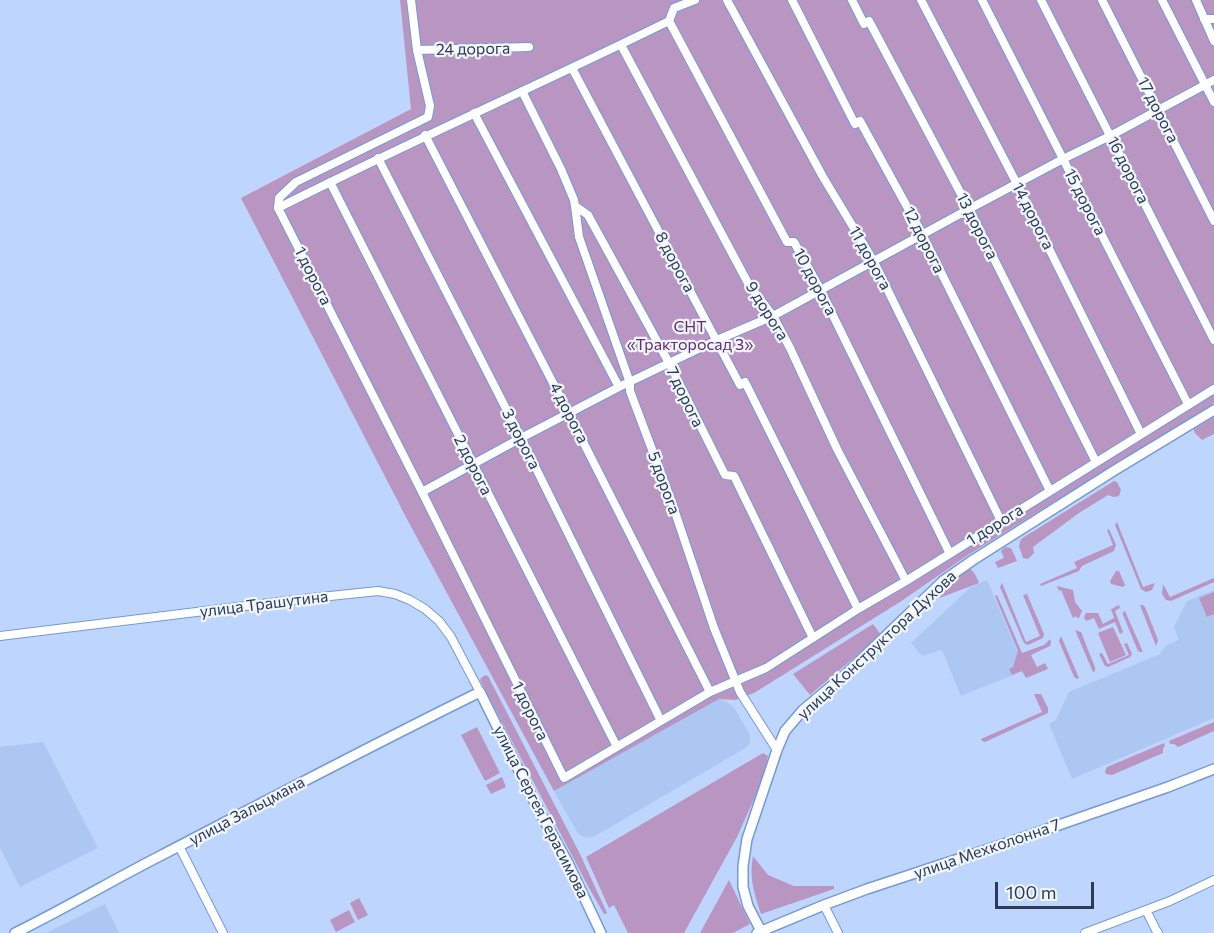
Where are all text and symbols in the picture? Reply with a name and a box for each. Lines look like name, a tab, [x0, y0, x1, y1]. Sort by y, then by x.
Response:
street label: 24 дорога	[436, 39, 510, 59]
street label: 17 дорога	[1133, 74, 1183, 146]
street label: 16 дорога	[1103, 133, 1153, 207]
street label: 15 дорога	[1060, 165, 1110, 239]
street label: 14 дорога	[1008, 179, 1058, 253]
street label: 13 дорога	[952, 189, 1002, 263]
street label: 12 дорога	[899, 204, 949, 276]
street label: 11 дорога	[845, 223, 895, 293]
street label: 8 дорога	[651, 228, 699, 296]
street label: 1 дорога	[290, 244, 336, 308]
street label: 10 дорога	[789, 245, 841, 319]
street label: 9 дорога	[741, 278, 793, 344]
park label: СНТ «Тракторосад 3»	[627, 317, 753, 355]
street label: 7 дорога	[662, 364, 708, 430]
street label: 4 дорога	[546, 379, 592, 447]
street label: 3 дорога	[498, 406, 544, 472]
street label: 2 дорога	[450, 432, 496, 498]
street label: 5 дорога	[644, 449, 684, 517]
street label: 1 дорога	[963, 500, 1027, 550]
street label: улица Конструктора Духова	[794, 566, 960, 724]
street label: улица Трашутина	[199, 587, 329, 621]
street label: 1 дорога	[508, 678, 552, 744]
street label: улица Сергея Герасимова	[489, 723, 593, 901]
street label: улица Зальцмана	[186, 772, 308, 850]
street label: улица Мехколонна 7	[911, 815, 1063, 883]
scale bar	[998, 870, 1097, 908]
text: 100 m	[1006, 881, 1056, 903]

